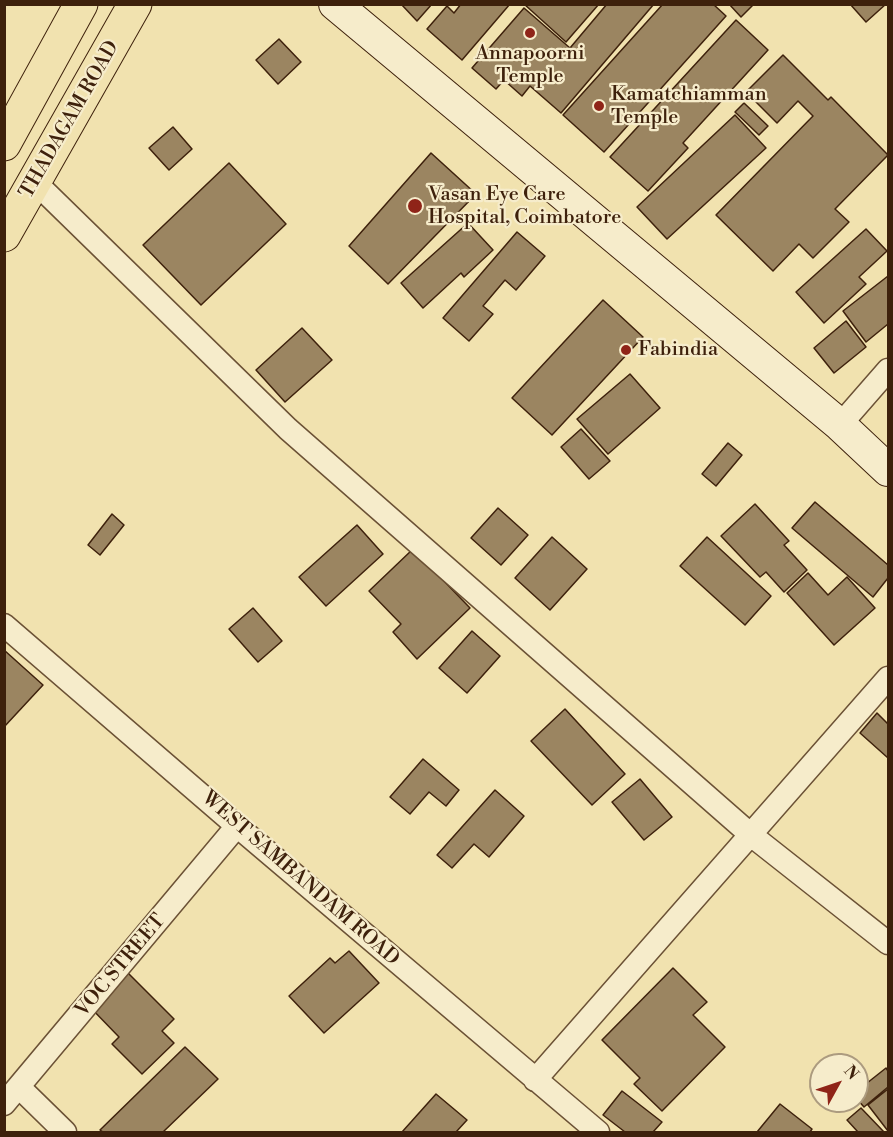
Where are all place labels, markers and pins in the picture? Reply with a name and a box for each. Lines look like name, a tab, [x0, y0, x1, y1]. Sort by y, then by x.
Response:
marker: Annapoorni Temple	[523, 26, 537, 40]
place label: Annapoorni Temple	[475, 42, 585, 89]
place label: Kamatchiamman Temple	[611, 83, 767, 130]
marker: Kamatchiamman Temple	[592, 99, 606, 113]
place label: Vasan Eye Care Hospital, Coimbatore	[428, 183, 621, 230]
marker: Vasan Eye Care Hospital, Coimbatore	[406, 197, 424, 215]
place label: Fabindia	[638, 338, 718, 362]
marker: Fabindia	[619, 343, 633, 357]

